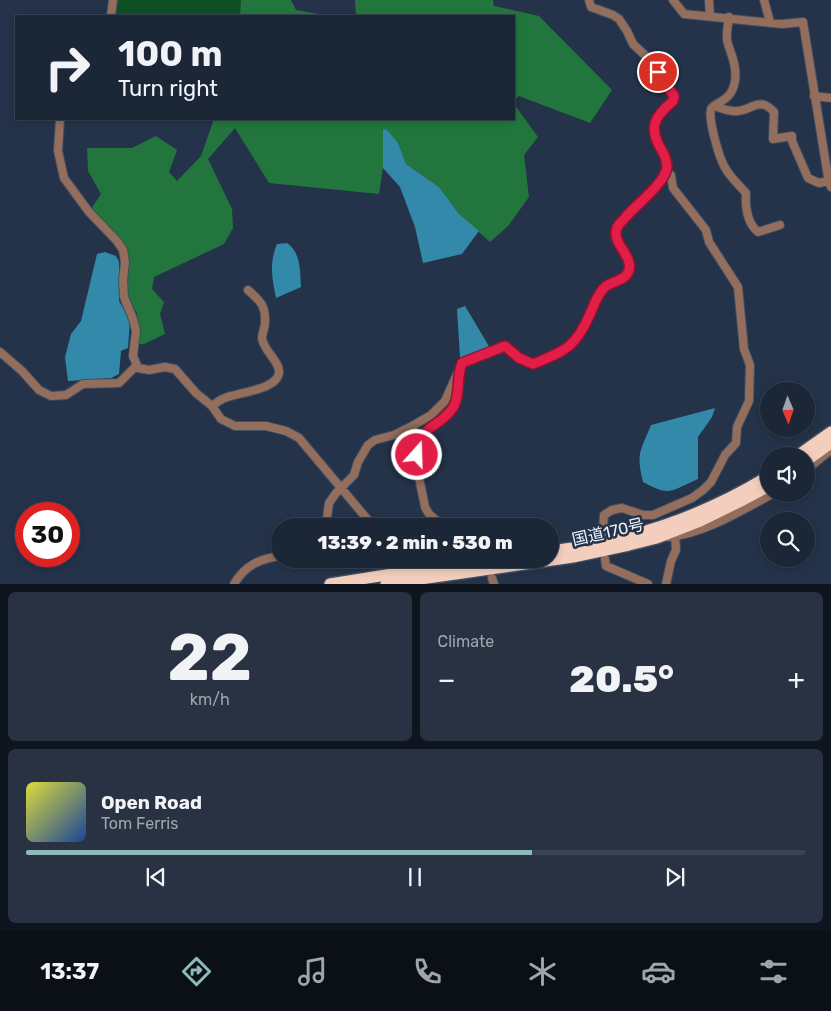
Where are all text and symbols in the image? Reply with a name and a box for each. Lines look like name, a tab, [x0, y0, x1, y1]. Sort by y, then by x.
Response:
text: 100 m	[118, 33, 223, 75]
icon: right	[35, 35, 100, 100]
pin	[637, 51, 679, 93]
icon: arrive	[644, 58, 672, 86]
text: Turn right	[118, 75, 218, 102]
north arrow	[760, 382, 815, 438]
map controls	[760, 382, 815, 567]
position arrow	[390, 428, 442, 480]
button: sound	[760, 447, 815, 502]
speed limit sign: 30	[15, 502, 80, 567]
button: search	[760, 512, 815, 567]
street label: 国道170号	[570, 515, 646, 549]
text: 13:39 · 2 min · 530 m	[317, 531, 513, 554]
text: 22	[167, 619, 252, 696]
text: Climate	[438, 632, 494, 651]
text: 20.5°	[569, 656, 674, 702]
text: −	[438, 663, 456, 696]
text: +	[788, 663, 805, 696]
text: km/h	[190, 690, 230, 709]
text: Open Road	[101, 791, 202, 814]
text: Tom Ferris	[101, 814, 178, 833]
icon: previous	[142, 863, 170, 891]
icon: pause	[401, 863, 429, 891]
icon: next	[661, 863, 689, 891]
icon: directions	[179, 954, 214, 989]
icon: music	[295, 954, 330, 989]
icon: phone	[410, 954, 445, 989]
icon: climate	[525, 954, 560, 989]
icon: car	[641, 954, 676, 989]
icon: filters	[756, 954, 791, 989]
text: 13:37	[40, 958, 99, 985]

